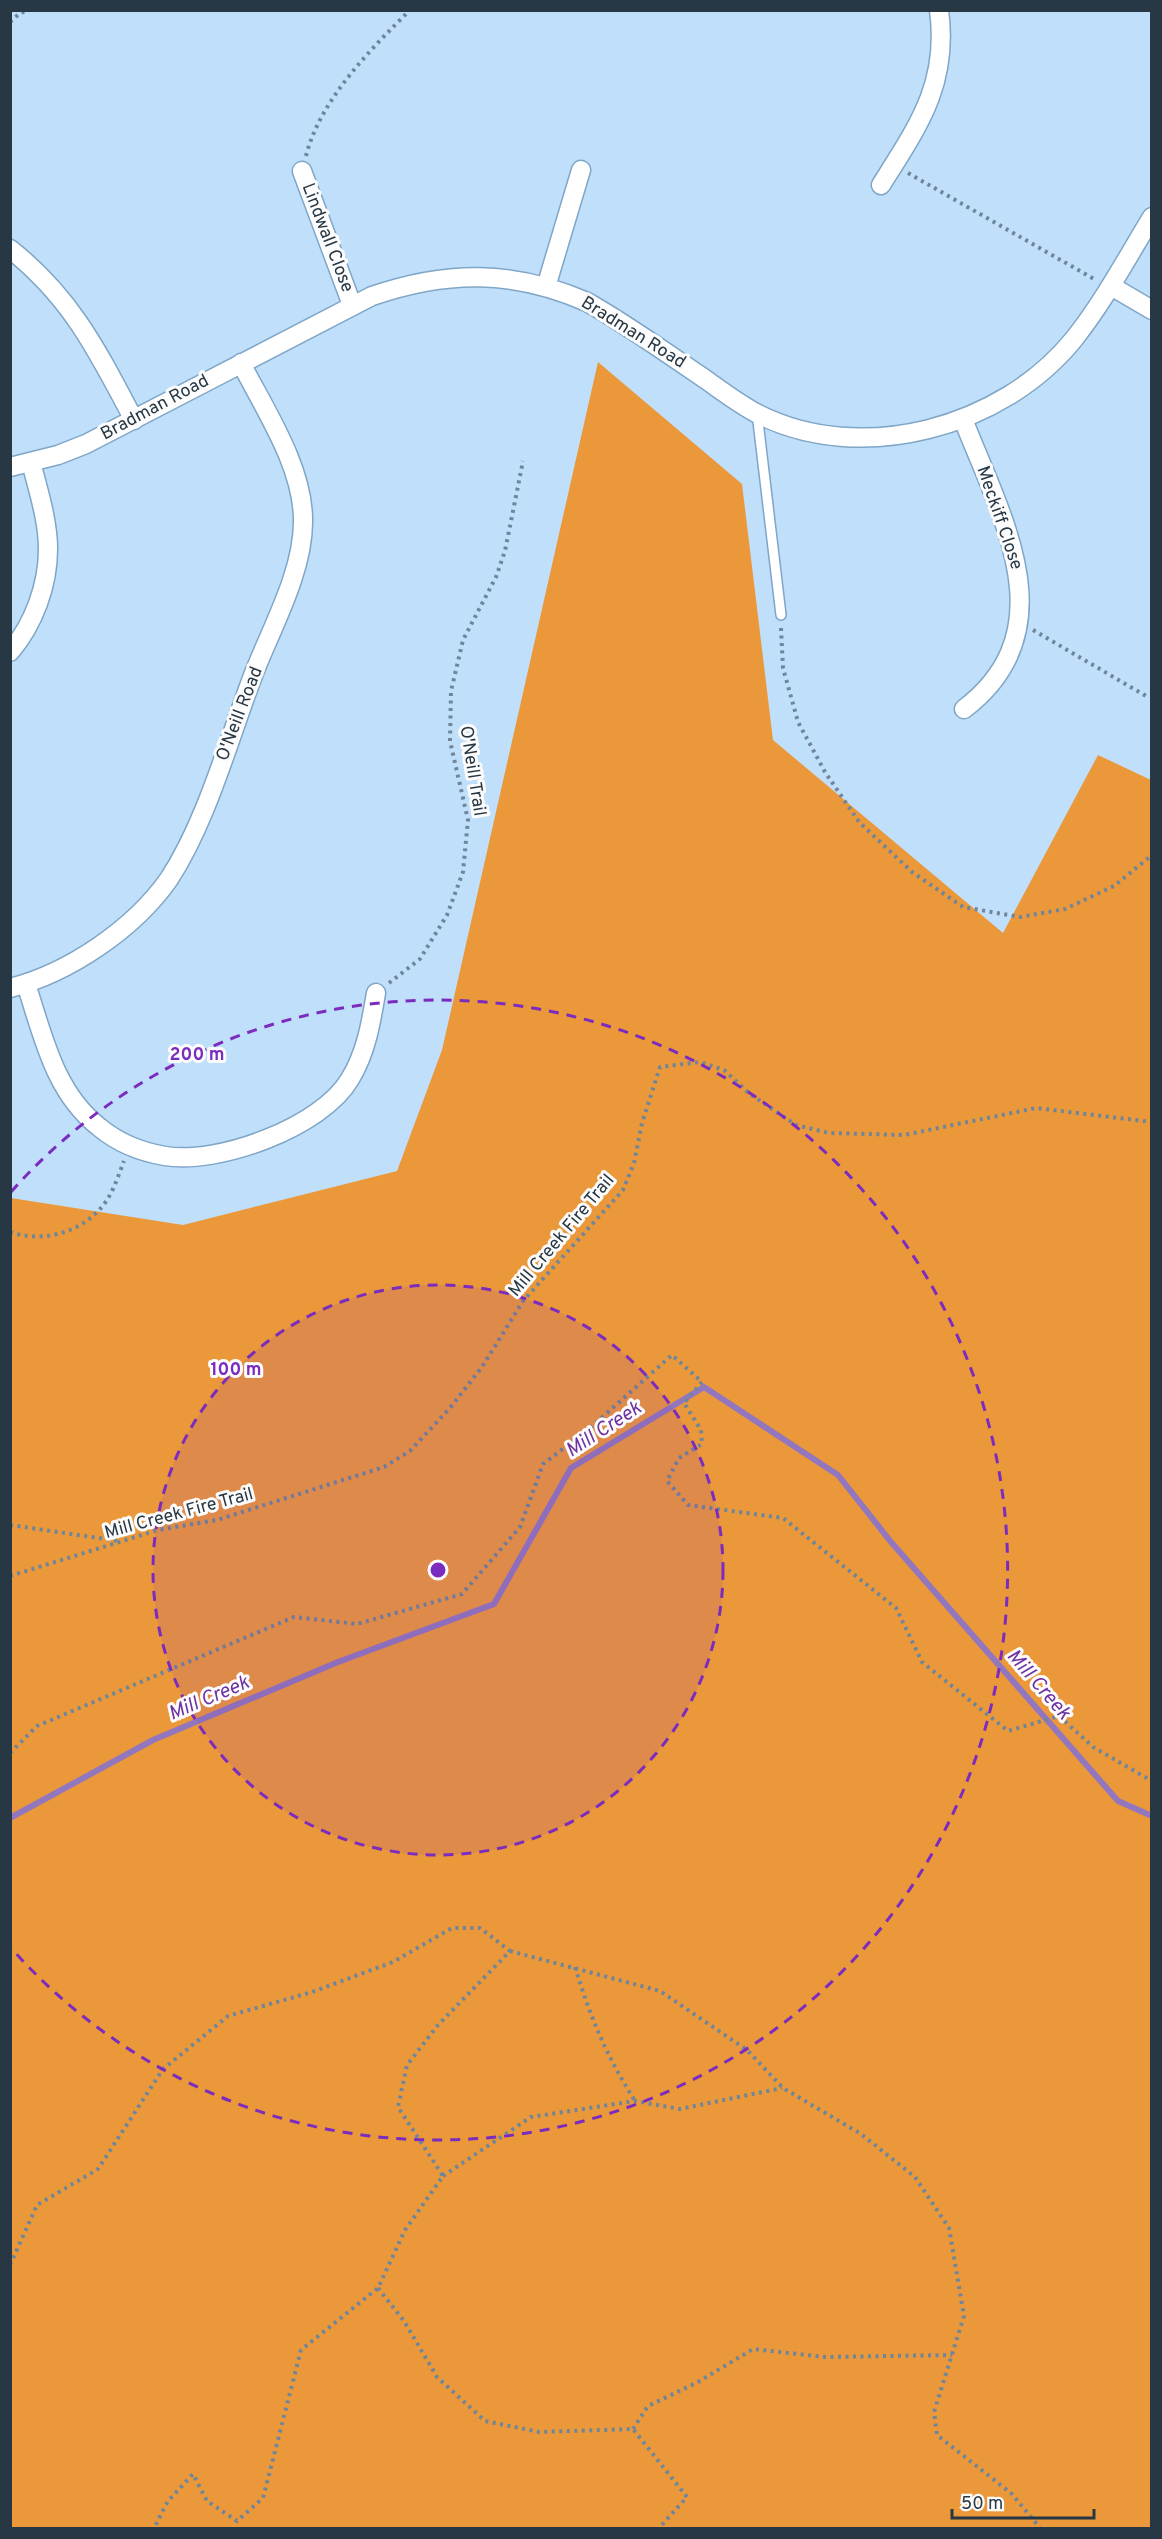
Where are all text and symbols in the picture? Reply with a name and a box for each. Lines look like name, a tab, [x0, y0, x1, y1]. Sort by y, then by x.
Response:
street label: Lindwall Close	[296, 180, 358, 296]
street label: Bradman Road	[576, 292, 690, 374]
street label: Bradman Road	[97, 370, 213, 446]
street label: Meckiff Close	[971, 463, 1027, 573]
street label: O'Neill Road	[211, 663, 269, 765]
street label: O'Neill Trail	[454, 724, 490, 818]
text: 200 m	[169, 1044, 225, 1067]
street label: Mill Creek Fire Trail	[504, 1170, 620, 1302]
text: 100 m	[210, 1359, 262, 1382]
water label: Mill Creek	[561, 1395, 648, 1464]
street label: Mill Creek Fire Trail	[102, 1483, 256, 1545]
centre of rings	[428, 1560, 448, 1580]
water label: Mill Creek	[1000, 1644, 1076, 1726]
water label: Mill Creek	[165, 1670, 254, 1728]
scale bar	[952, 2482, 1094, 2520]
text: 50 m	[961, 2493, 1003, 2516]

